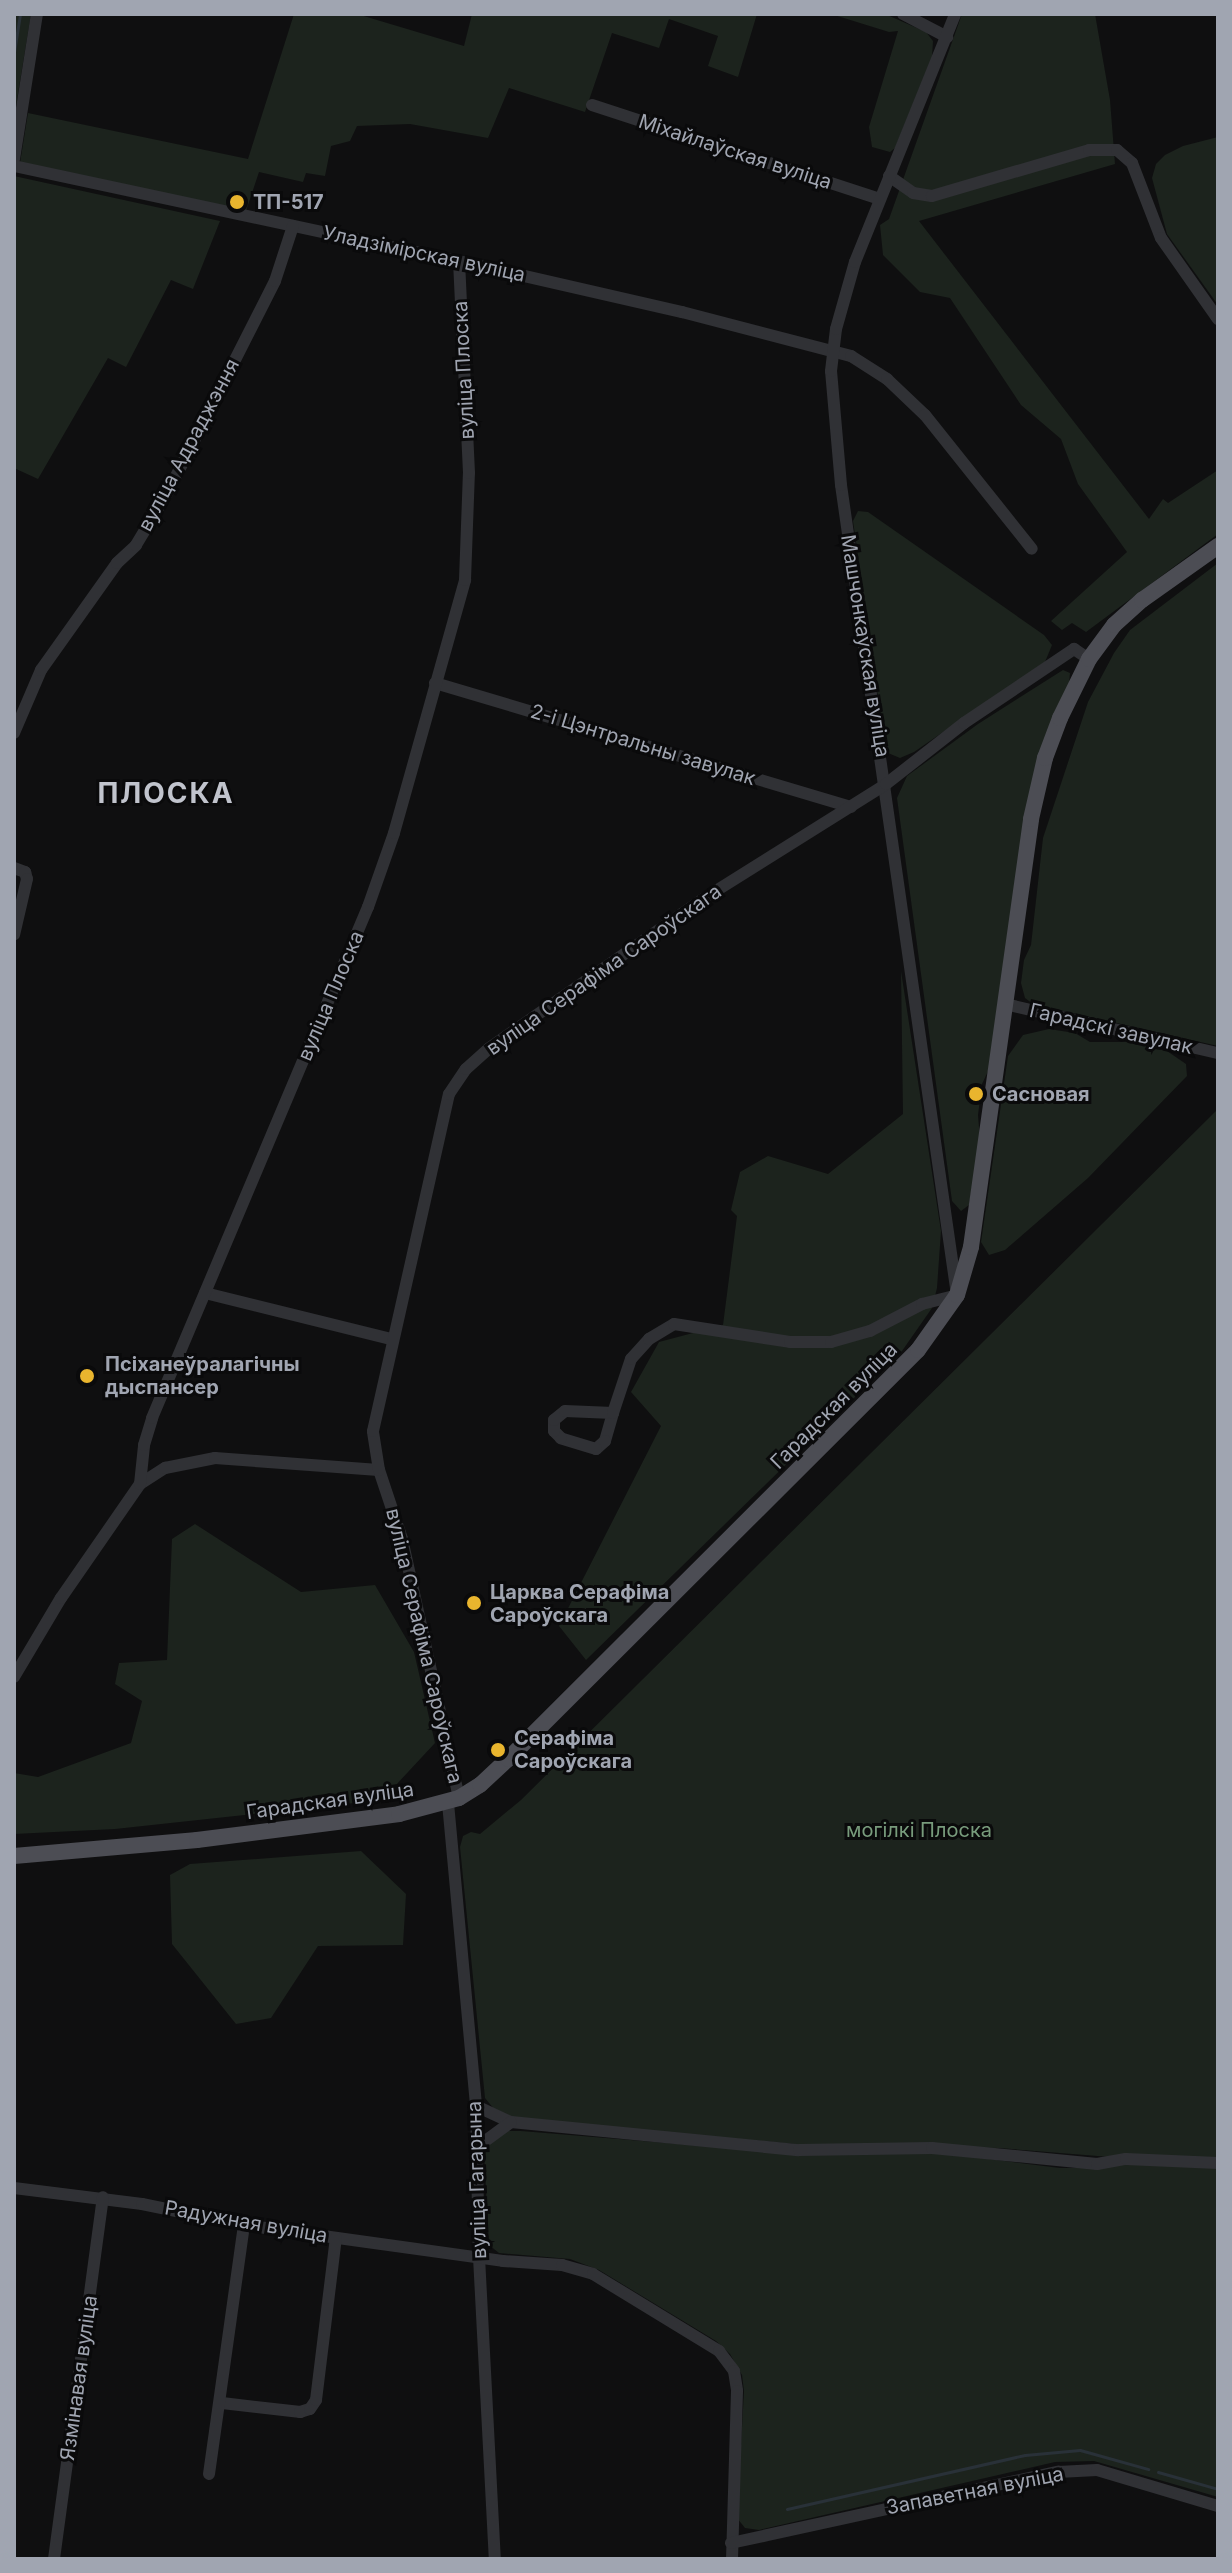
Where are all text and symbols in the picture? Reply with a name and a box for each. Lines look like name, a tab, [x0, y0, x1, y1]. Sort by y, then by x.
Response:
street label: Міхайлаўская вуліца	[635, 109, 835, 195]
place label: ТП-517	[253, 190, 324, 214]
marker: ТП-517	[228, 193, 246, 211]
street label: Уладзімірская вуліца	[321, 221, 527, 287]
street label: вуліца Плоска	[448, 300, 480, 440]
street label: вуліца Адраджэння	[133, 355, 245, 535]
street label: Машчонкаўская вуліца	[836, 533, 894, 759]
street label: 2-і Цэнтральны завулак	[528, 699, 758, 791]
district label: ПЛОСКА	[97, 776, 235, 810]
street label: вуліца Серафіма Сароўскага	[482, 879, 726, 1061]
street label: вуліца Плоска	[293, 928, 369, 1064]
street label: Гарадскі завулак	[1027, 999, 1195, 1059]
place label: Сасновая	[992, 1082, 1090, 1106]
marker: Сасновая	[967, 1085, 985, 1103]
street label: Гарадская вуліца	[766, 1338, 902, 1474]
place label: Псіханеўралагічны дыспансер	[105, 1352, 300, 1399]
marker: Псіханеўралагічны дыспансер	[76, 1365, 98, 1387]
street label: вуліца Серафіма Сароўскага	[381, 1506, 467, 1786]
place label: Царква Серафіма Сароўскага	[490, 1580, 669, 1627]
marker: Царква Серафіма Сароўскага	[465, 1594, 483, 1612]
place label: Серафіма Сароўскага	[514, 1726, 632, 1773]
marker: Серафіма Сароўскага	[489, 1741, 507, 1759]
street label: Гарадская вуліца	[245, 1777, 415, 1825]
park label: могілкі Плоска	[846, 1818, 992, 1842]
street label: вуліца Гагарына	[462, 2101, 492, 2259]
street label: Радужная вуліца	[163, 2196, 329, 2248]
street label: Язмінавая вуліца	[56, 2294, 102, 2462]
street label: Запаветная вуліца	[884, 2462, 1066, 2520]

